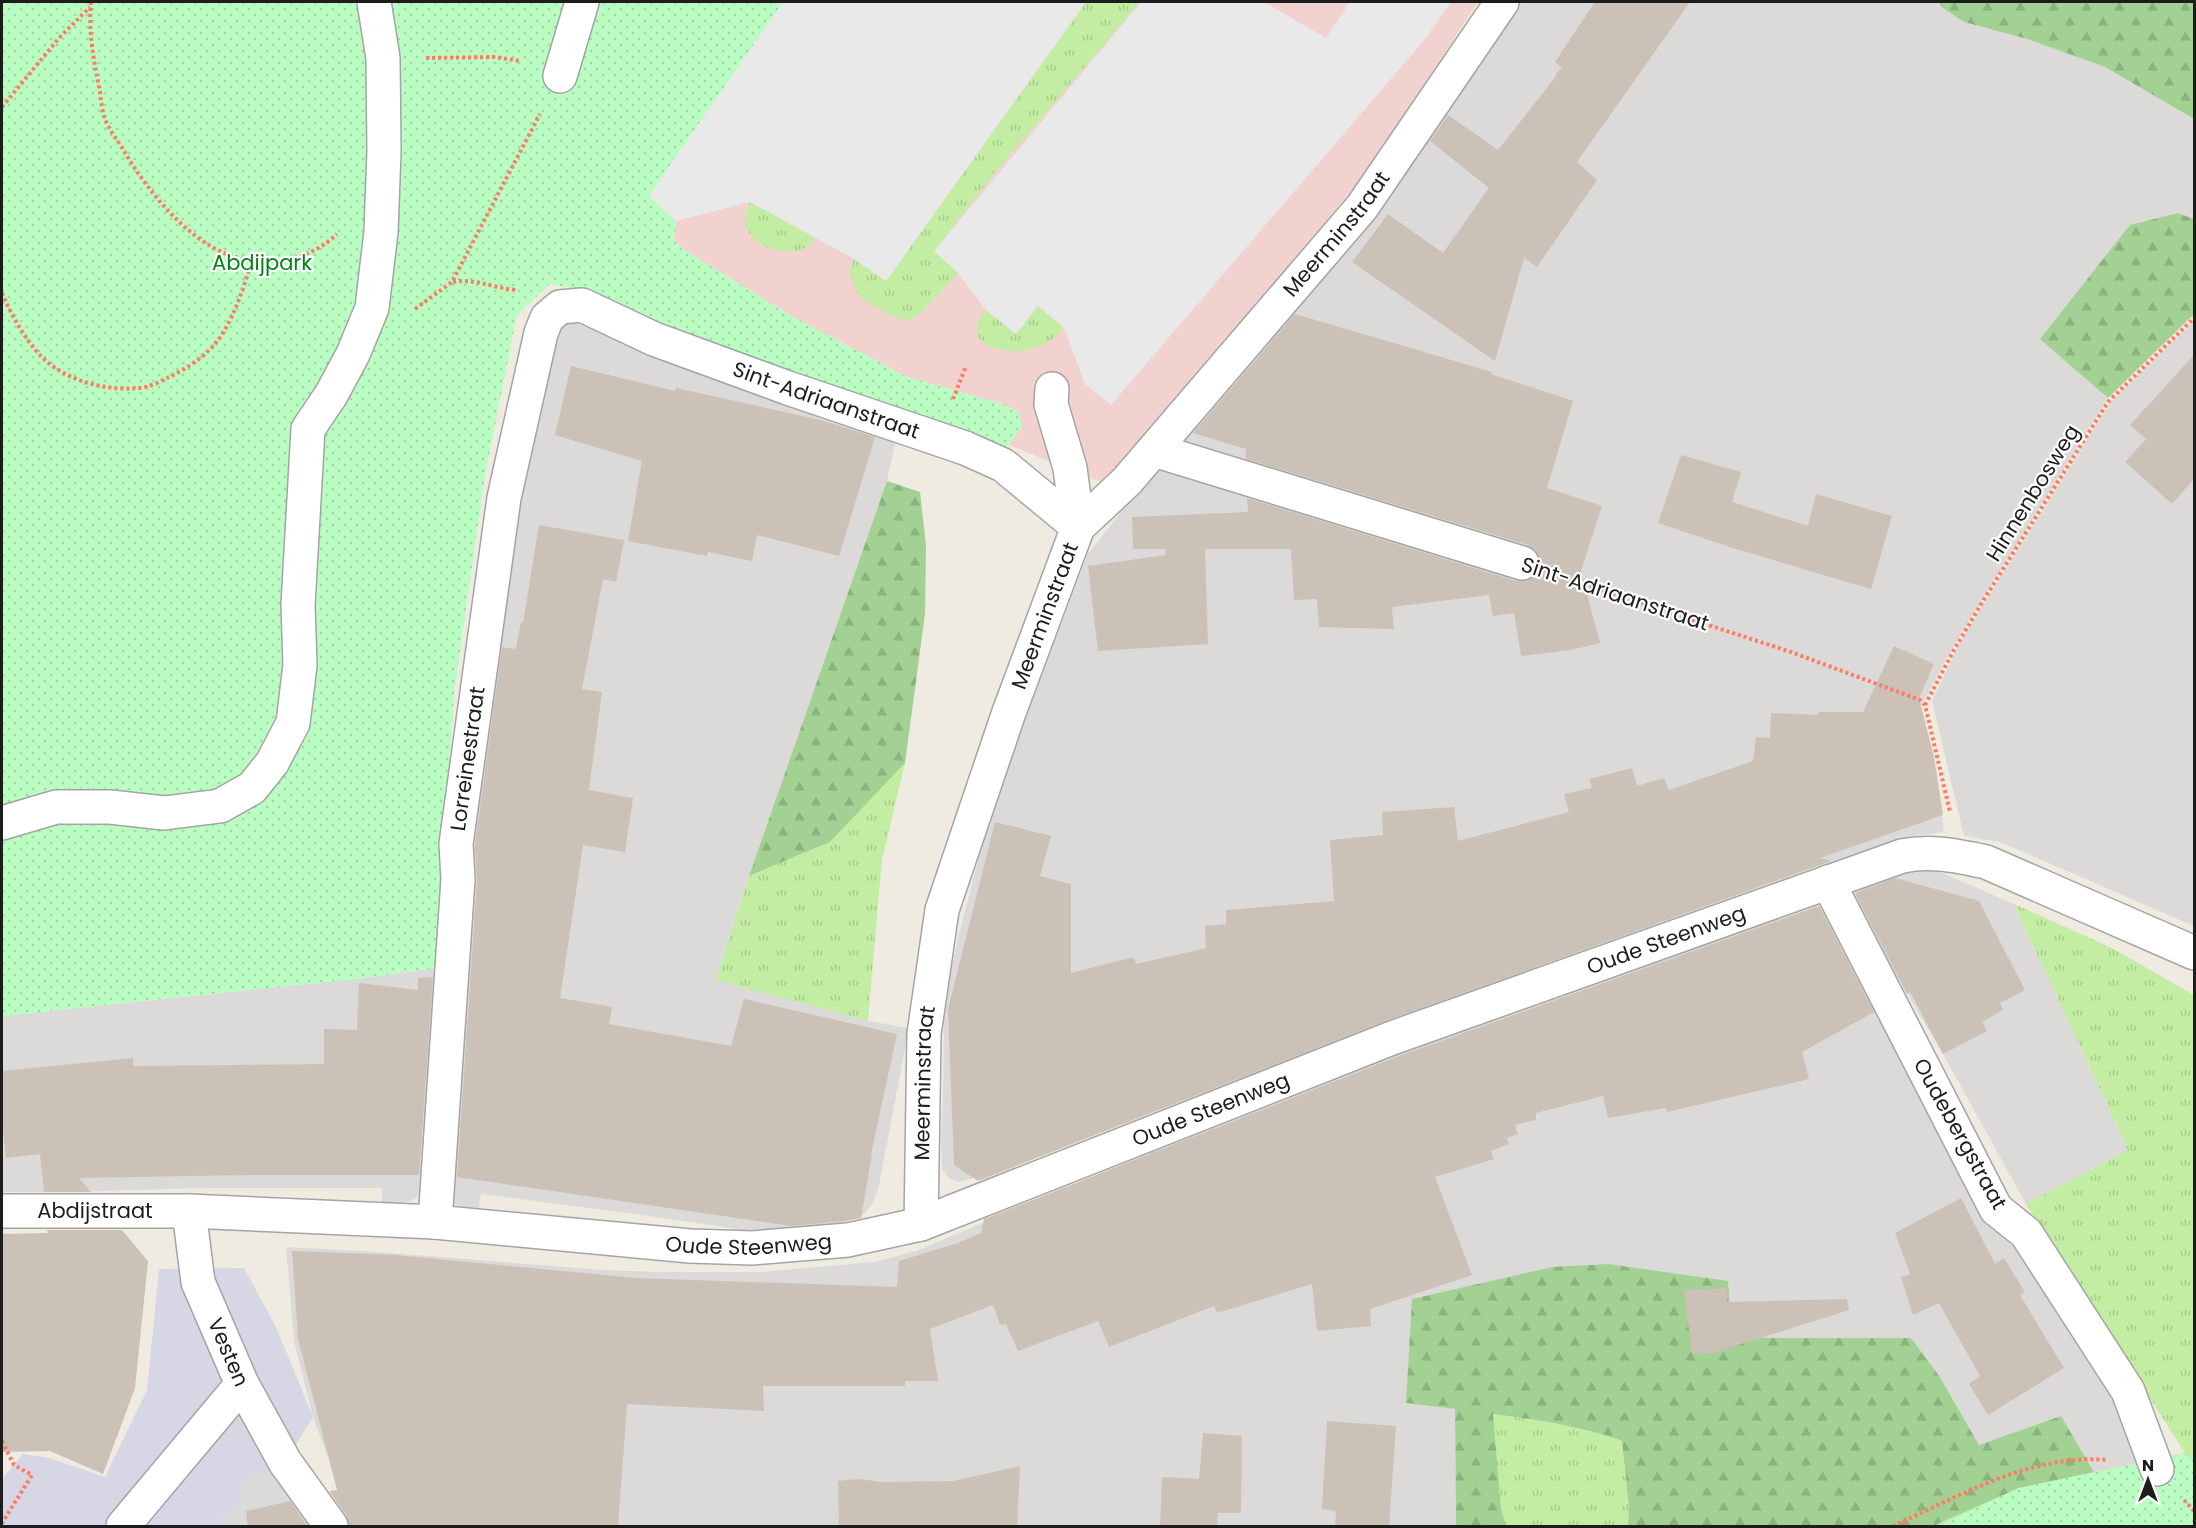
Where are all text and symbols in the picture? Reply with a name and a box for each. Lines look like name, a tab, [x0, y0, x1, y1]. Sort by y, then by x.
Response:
street label: Meerminstraat	[1276, 165, 1396, 303]
park label: Abdijpark	[212, 248, 312, 277]
street label: Sint-Adriaanstraat	[729, 354, 924, 446]
street label: Hinnenbosweg	[1979, 419, 2086, 567]
street label: Meerminstraat	[1004, 538, 1085, 693]
street label: Sint-Adriaanstraat	[1518, 549, 1713, 638]
street label: Lorreinestraat	[443, 685, 492, 833]
street label: Oude Steenweg	[1583, 898, 1749, 981]
street label: Meerminstraat	[907, 1004, 942, 1161]
street label: Oudebergstraat	[1907, 1053, 2014, 1215]
street label: Oude Steenweg	[1128, 1065, 1293, 1153]
street label: Abdijstraat	[37, 1196, 153, 1225]
street label: Oude Steenweg	[664, 1226, 833, 1262]
street label: Vesten	[201, 1313, 256, 1391]
north arrow	[2118, 1450, 2178, 1510]
text: N	[2142, 1454, 2154, 1477]

